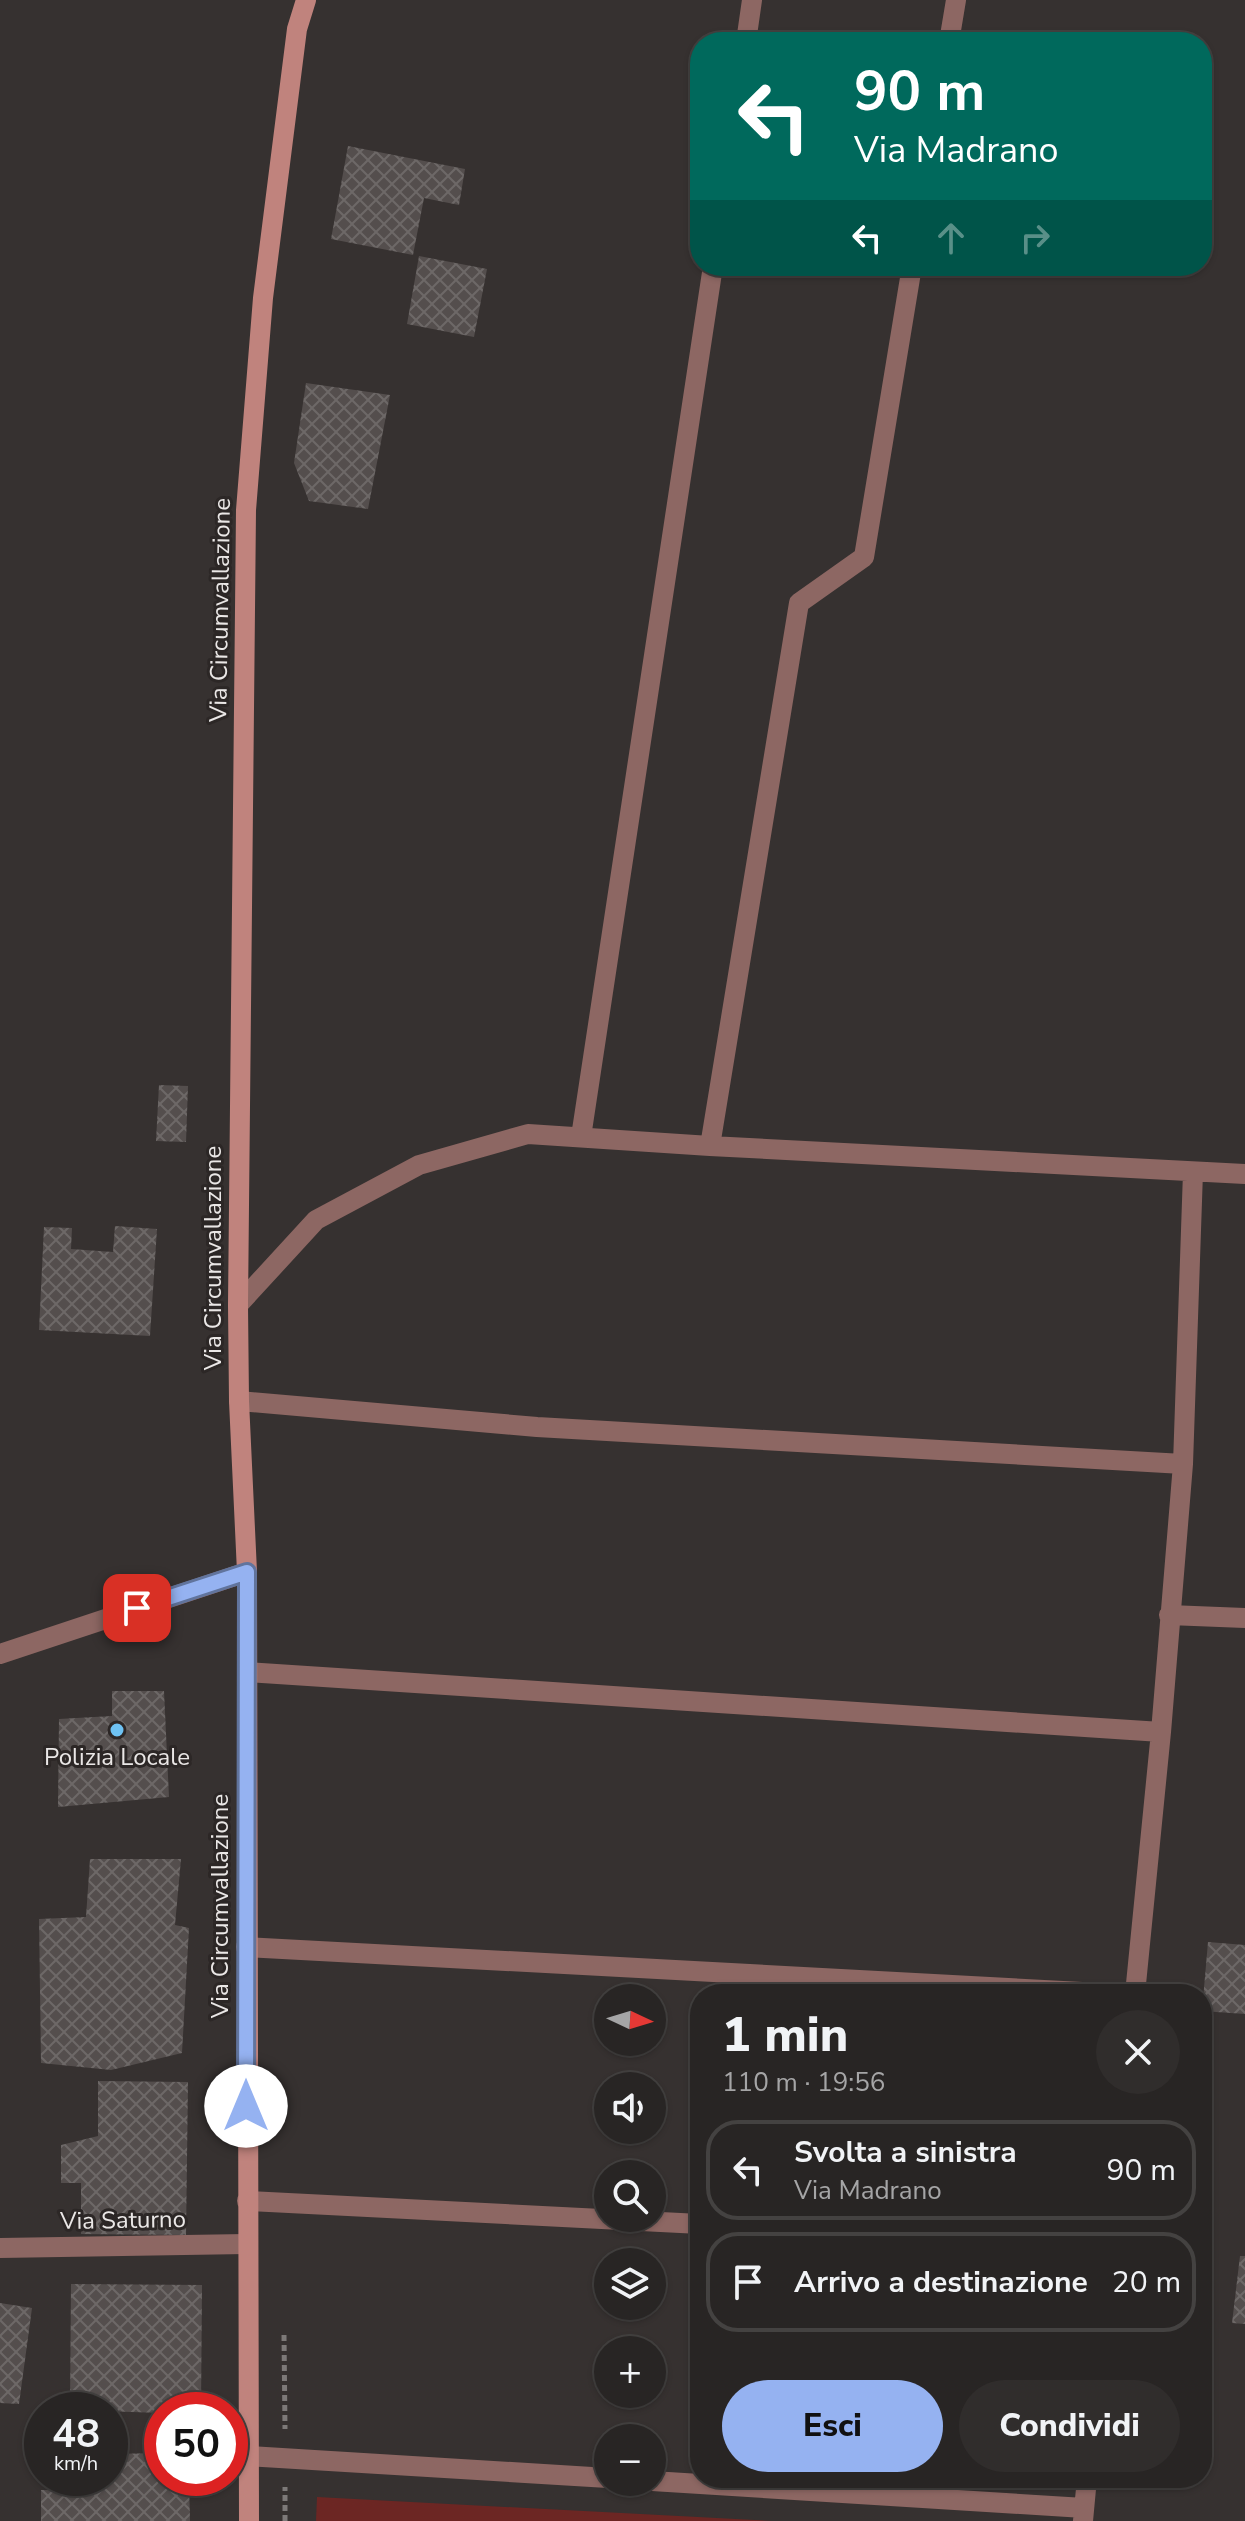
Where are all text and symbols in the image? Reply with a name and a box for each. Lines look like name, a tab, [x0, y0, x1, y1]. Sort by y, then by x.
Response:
text: 90 m	[854, 53, 985, 130]
icon: left	[722, 64, 826, 168]
text: Via Madrano	[854, 126, 1059, 175]
icon: left	[845, 216, 889, 260]
icon: ahead	[929, 216, 973, 260]
icon: right	[1013, 216, 1057, 260]
street label: Via Circumvallazione	[202, 498, 238, 723]
street label: Via Circumvallazione	[197, 1146, 229, 1371]
pin	[103, 1574, 171, 1642]
icon: arrive	[115, 1586, 159, 1630]
marker: Polizia Locale	[108, 1721, 126, 1739]
place label: Polizia Locale	[44, 1741, 190, 1773]
street label: Via Circumvallazione	[204, 1794, 236, 2019]
north arrow	[594, 1984, 666, 2056]
map controls	[594, 1984, 666, 2496]
text: 1 min	[722, 2002, 848, 2068]
button: close	[1096, 2010, 1180, 2094]
position arrow	[204, 2064, 288, 2148]
text: 110 m · 19:56	[722, 2065, 885, 2100]
button: sound	[594, 2072, 666, 2144]
text: Svolta a sinistra	[794, 2132, 1017, 2173]
icon: left	[726, 2148, 770, 2192]
text: 90 m	[1107, 2150, 1176, 2191]
button: search	[594, 2160, 666, 2232]
text: Via Madrano	[794, 2173, 942, 2208]
street label: Via Saturno	[59, 2203, 186, 2237]
button: layers	[594, 2248, 666, 2320]
icon: arrive	[726, 2260, 770, 2304]
text: Arrivo a destinazione	[794, 2262, 1088, 2303]
text: 20 m	[1112, 2262, 1181, 2303]
button: +	[594, 2336, 666, 2408]
button: Esci	[722, 2380, 943, 2472]
button: Condividi	[959, 2380, 1180, 2472]
speed limit sign: 50	[144, 2392, 248, 2496]
text: 48	[52, 2407, 100, 2461]
button: −	[594, 2424, 666, 2496]
text: km/h	[54, 2450, 98, 2477]

